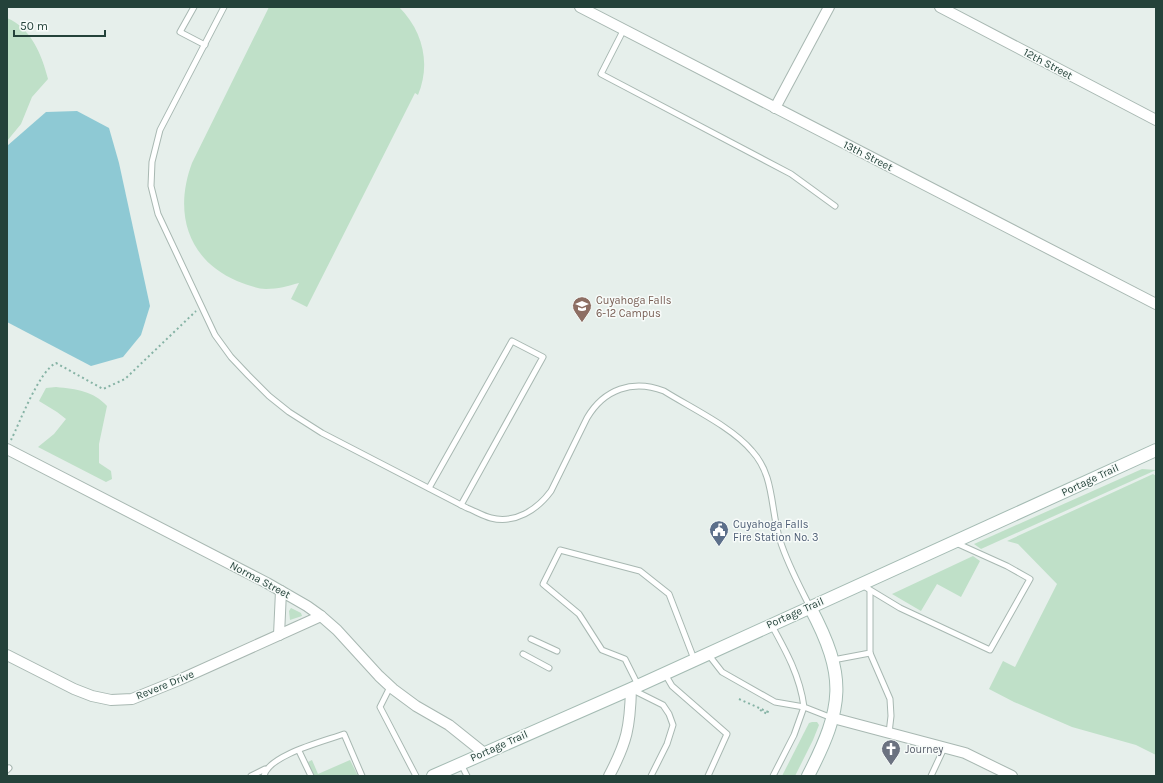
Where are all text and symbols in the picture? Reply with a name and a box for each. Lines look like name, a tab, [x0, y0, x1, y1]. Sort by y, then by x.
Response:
scale bar	[14, 12, 105, 38]
text: 50 m	[20, 19, 48, 33]
street label: 12th Street	[1021, 46, 1075, 82]
street label: 13th Street	[841, 138, 895, 174]
place label: Cuyahoga Falls 6-12 Campus	[596, 294, 672, 320]
school or university icon: Cuyahoga Falls 6-12 Campus	[571, 295, 593, 323]
street label: Portage Trail	[1059, 461, 1121, 499]
place label: Cuyahoga Falls Fire Station No. 3	[733, 518, 818, 544]
public building icon: Cuyahoga Falls Fire Station No. 3	[708, 519, 730, 547]
street label: Norma Street	[228, 559, 292, 601]
street label: Portage Trail	[764, 594, 826, 632]
street label: Revere Drive	[134, 667, 196, 703]
street label: Portage Trail	[468, 727, 530, 765]
church icon: Journey	[880, 738, 902, 766]
place label: Journey	[905, 743, 944, 756]

